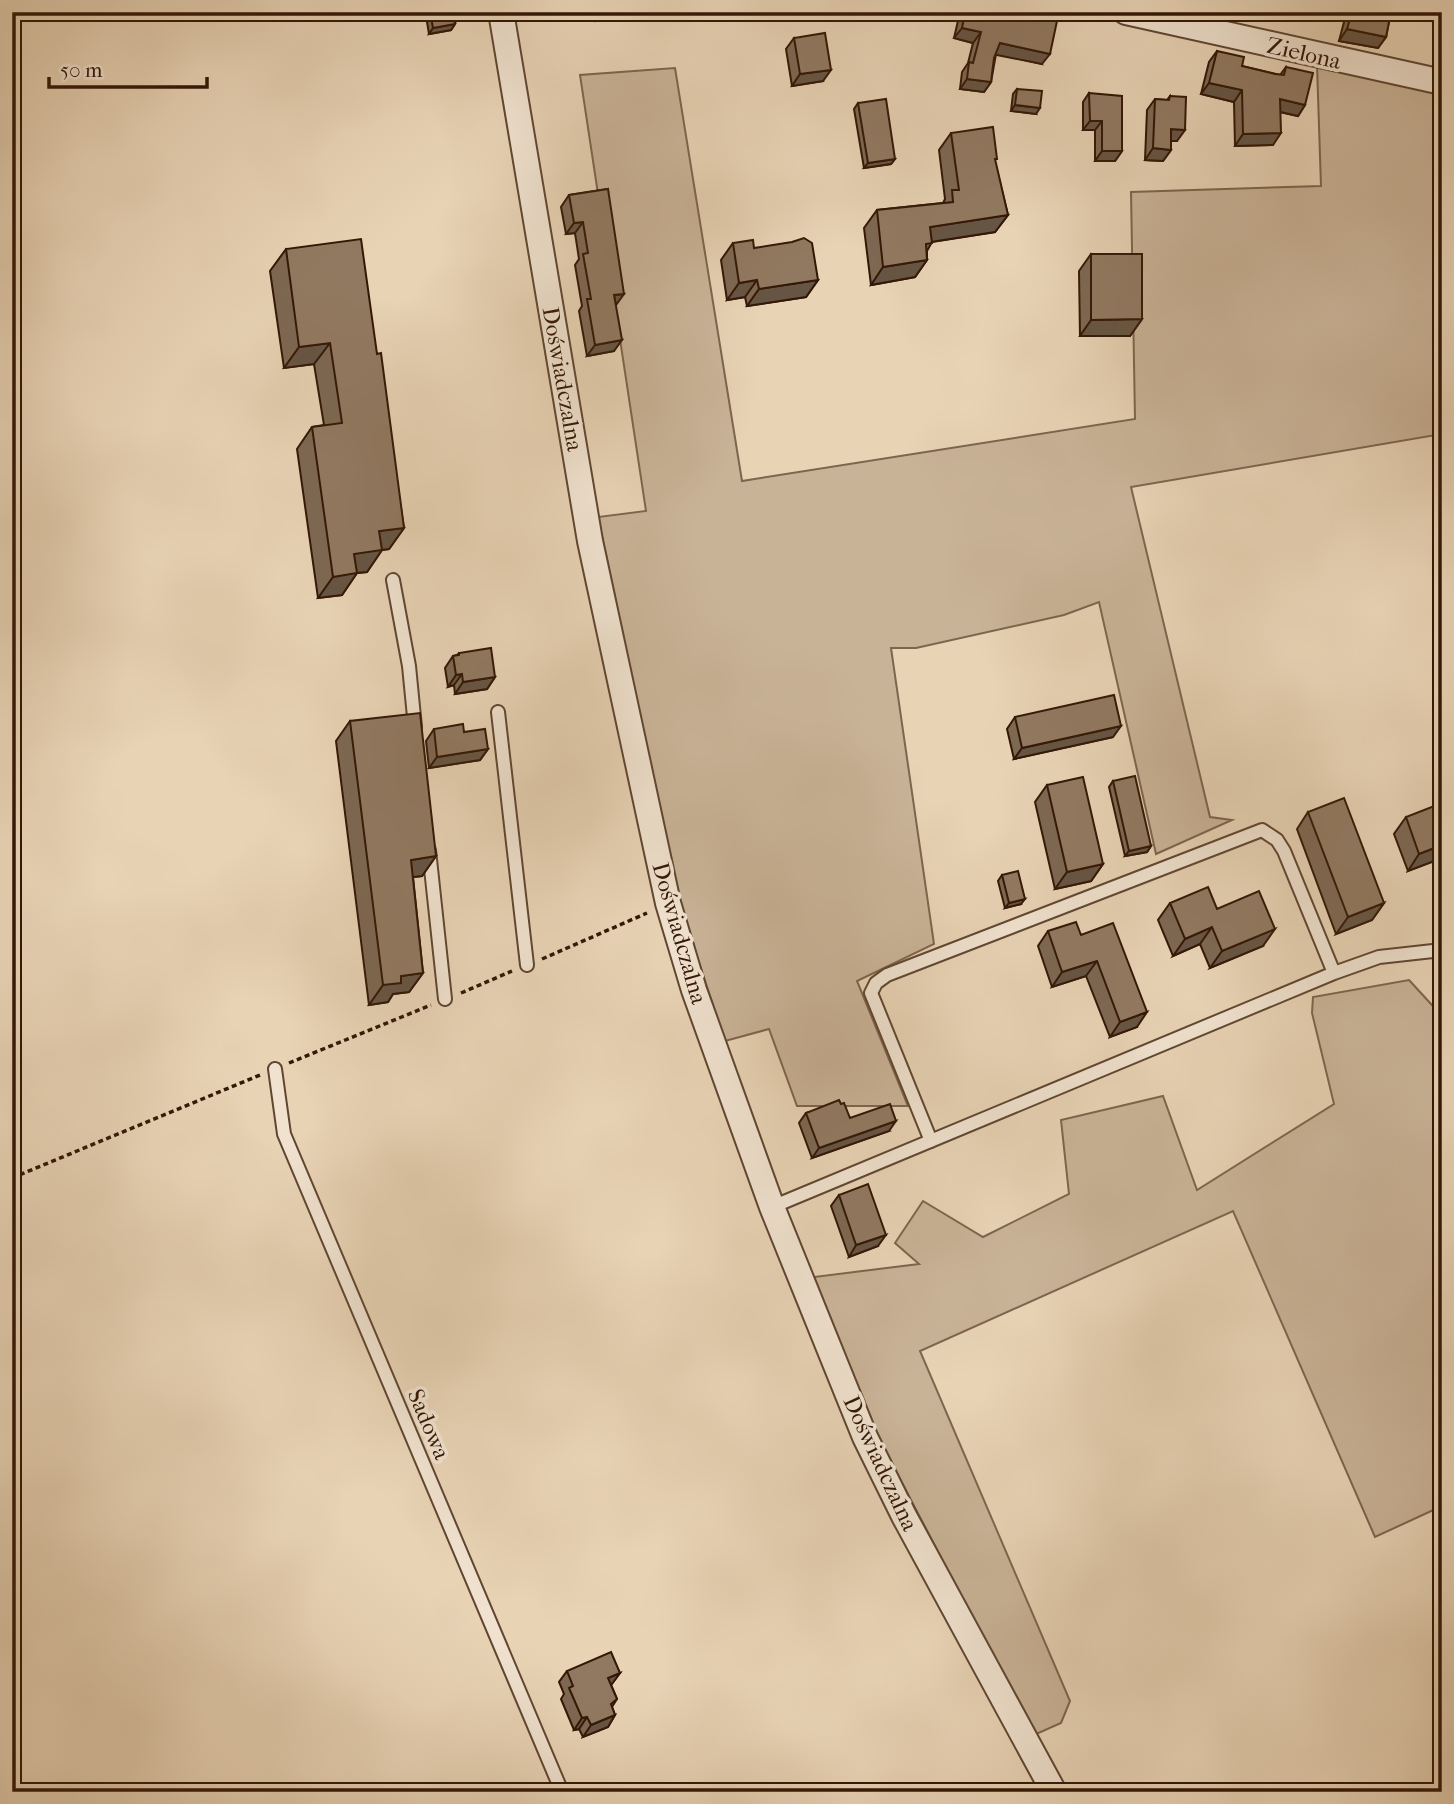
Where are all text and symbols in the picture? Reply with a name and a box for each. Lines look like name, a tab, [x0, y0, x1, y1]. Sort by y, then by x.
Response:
street label: Zielona	[1264, 32, 1344, 75]
scale bar	[49, 46, 206, 90]
text: 50 m	[60, 58, 103, 82]
street label: Doświadczalna	[537, 305, 589, 454]
street label: Doświadczalna	[646, 859, 713, 1007]
street label: Sadowa	[402, 1385, 456, 1464]
street label: Doświadczalna	[837, 1391, 924, 1535]

